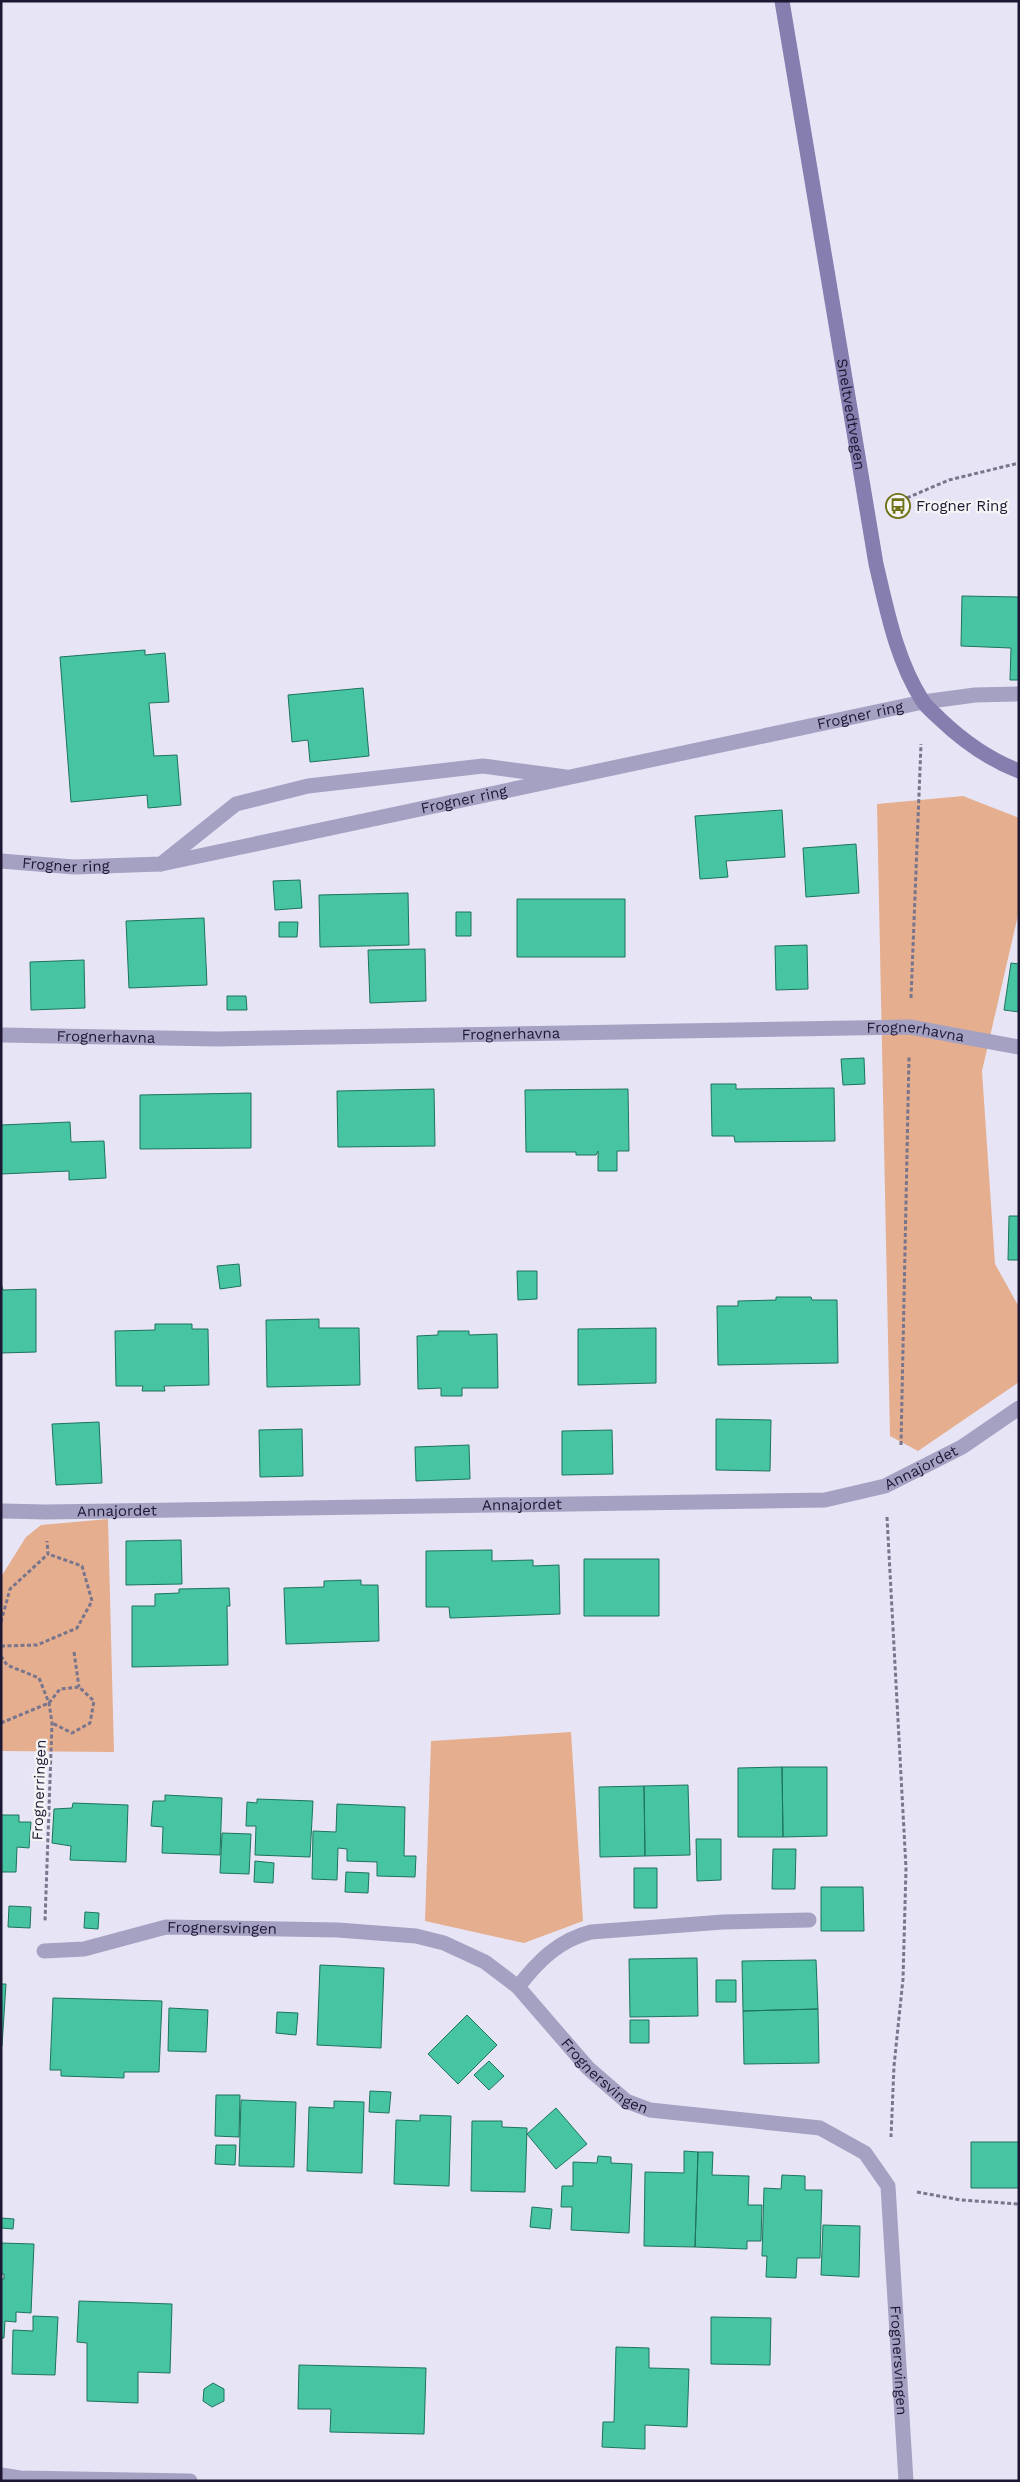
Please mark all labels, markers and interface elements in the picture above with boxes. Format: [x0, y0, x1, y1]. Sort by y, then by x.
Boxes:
street label: Sneltvedtvegen [833, 357, 869, 471]
bus stop icon: Frogner Ring [885, 493, 911, 519]
place label: Frogner Ring [916, 497, 1007, 515]
street label: Frogner ring [815, 697, 905, 733]
street label: Frogner ring [419, 782, 509, 818]
street label: Frogner ring [21, 854, 110, 876]
street label: Frognerhavna [866, 1018, 966, 1046]
street label: Frognerhavna [461, 1024, 561, 1044]
street label: Frognerhavna [56, 1027, 156, 1047]
street label: Annajordet [881, 1441, 961, 1494]
street label: Annajordet [482, 1495, 563, 1514]
street label: Annajordet [77, 1501, 158, 1521]
street label: Frognerringen [28, 1739, 50, 1841]
street label: Frognersvingen [167, 1918, 277, 1938]
street label: Frognersvingen [557, 2034, 651, 2117]
street label: Frognersvingen [886, 2305, 911, 2416]

